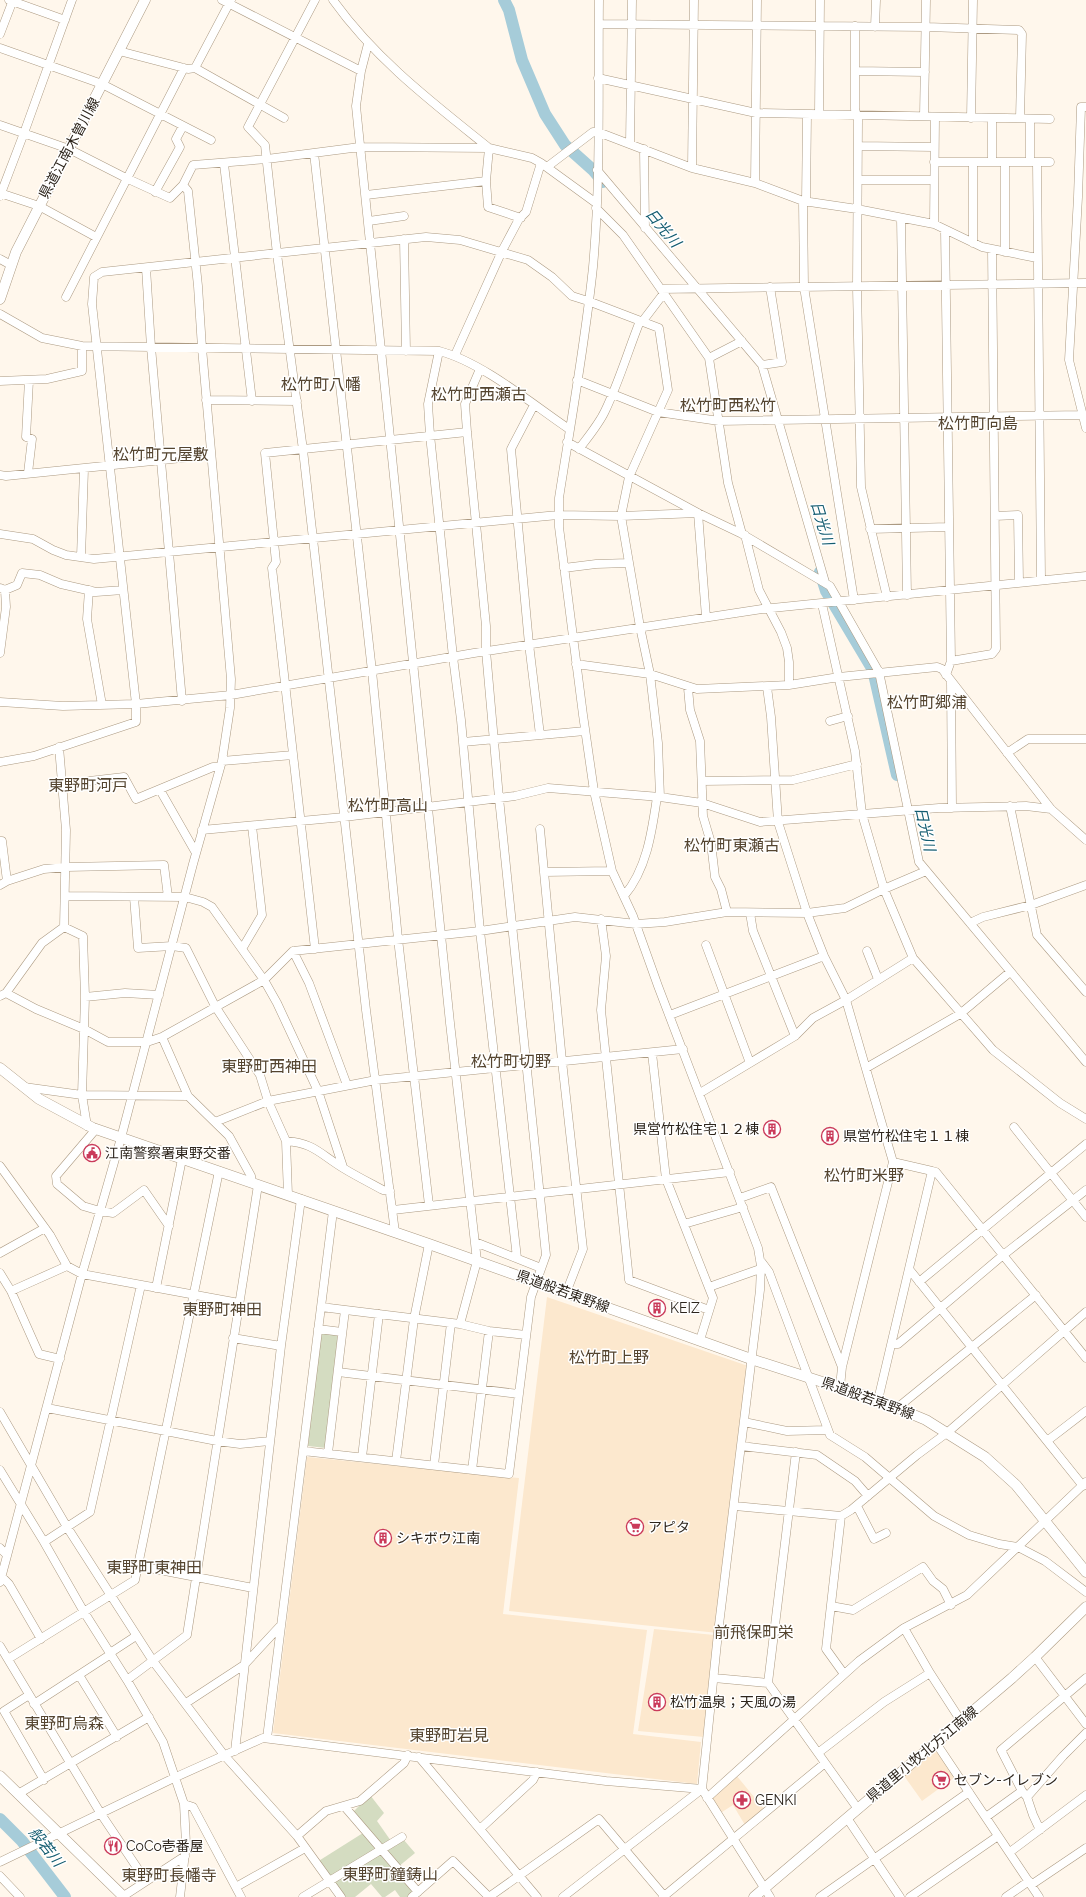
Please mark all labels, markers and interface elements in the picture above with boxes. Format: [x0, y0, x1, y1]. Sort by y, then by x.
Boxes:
street label: 県道江南木曽川線 [36, 95, 102, 201]
water label: 日光川 [642, 205, 686, 253]
district label: 松竹町八幡 [281, 375, 361, 394]
district label: 松竹町西瀬古 [431, 385, 527, 404]
district label: 松竹町西松竹 [680, 396, 776, 415]
district label: 松竹町向島 [938, 414, 1018, 433]
district label: 松竹町元屋敷 [113, 445, 209, 464]
water label: 日光川 [807, 499, 838, 549]
district label: 松竹町郷浦 [887, 693, 967, 712]
district label: 東野町河戸 [48, 776, 128, 795]
district label: 松竹町高山 [348, 796, 428, 815]
water label: 日光川 [911, 805, 939, 855]
district label: 松竹町東瀬古 [684, 836, 780, 855]
district label: 松竹町切野 [471, 1052, 551, 1071]
district label: 東野町西神田 [221, 1057, 317, 1076]
building icon: 県営竹松住宅１２棟 [762, 1119, 782, 1139]
place label: 県営竹松住宅１２棟 [633, 1121, 759, 1137]
building icon: 県営竹松住宅１１棟 [820, 1126, 840, 1146]
place label: 県営竹松住宅１１棟 [843, 1128, 969, 1144]
public building icon: 江南警察署東野交番 [82, 1143, 102, 1163]
place label: 江南警察署東野交番 [105, 1145, 231, 1161]
district label: 松竹町米野 [824, 1166, 904, 1185]
street label: 県道般若東野線 [514, 1267, 612, 1315]
building icon: KEIZ [647, 1298, 667, 1318]
district label: 東野町神田 [182, 1300, 262, 1319]
place label: KEIZ [670, 1300, 700, 1316]
district label: 松竹町上野 [569, 1348, 649, 1367]
street label: 県道般若東野線 [819, 1374, 917, 1422]
supermarket icon: アピタ [625, 1517, 645, 1537]
place label: アピタ [648, 1519, 690, 1535]
building icon: シキボウ江南 [373, 1528, 393, 1548]
place label: シキボウ江南 [396, 1530, 480, 1546]
district label: 東野町東神田 [106, 1558, 202, 1577]
district label: 前飛保町栄 [714, 1623, 794, 1642]
building icon: 松竹温泉；天風の湯 [647, 1692, 667, 1712]
place label: 松竹温泉；天風の湯 [670, 1694, 796, 1710]
street label: 県道里小牧北方江南線 [863, 1703, 981, 1805]
district label: 東野町烏森 [24, 1714, 104, 1733]
district label: 東野町岩見 [409, 1726, 489, 1745]
supermarket icon: セブン-イレブン [931, 1770, 951, 1790]
place label: セブン-イレブン [954, 1772, 1058, 1788]
pharmacy icon: GENKI [732, 1790, 752, 1810]
place label: GENKI [755, 1792, 797, 1808]
water label: 般若川 [25, 1824, 68, 1872]
restaurant icon: CoCo壱番屋 [103, 1836, 123, 1856]
place label: CoCo壱番屋 [126, 1838, 204, 1854]
district label: 東野町鐘鋳山 [342, 1865, 438, 1884]
district label: 東野町長幡寺 [121, 1866, 217, 1885]

